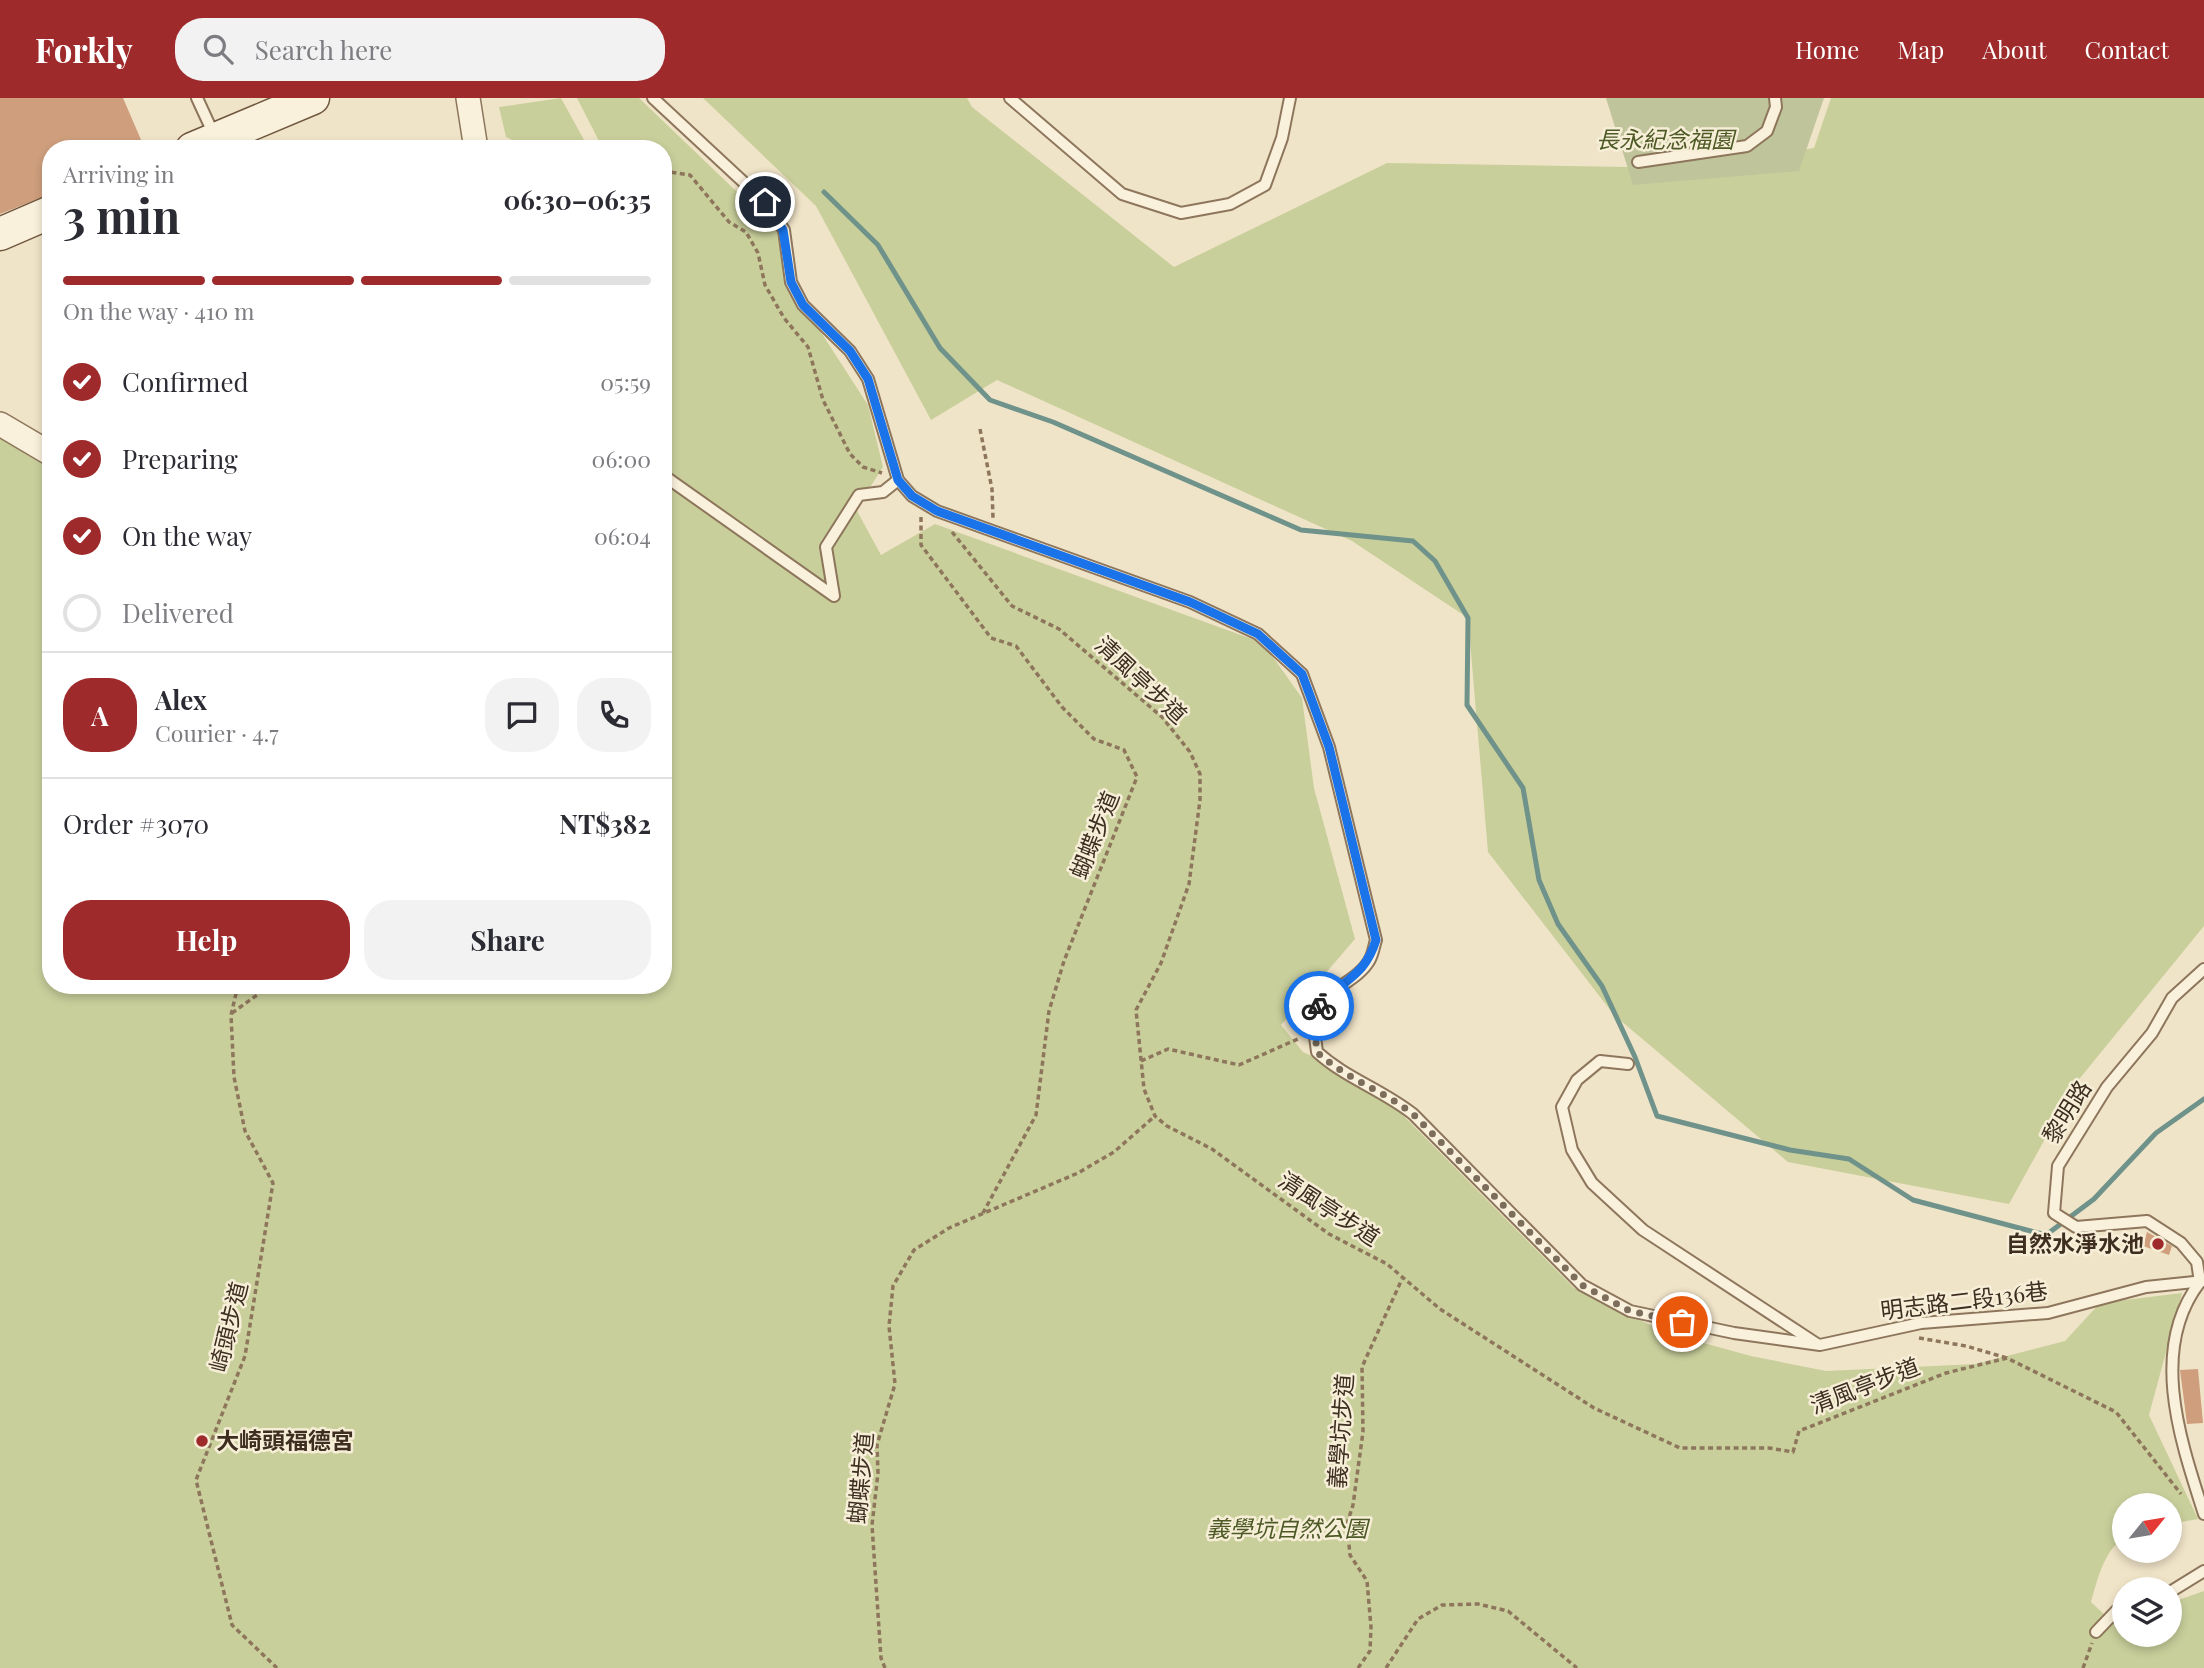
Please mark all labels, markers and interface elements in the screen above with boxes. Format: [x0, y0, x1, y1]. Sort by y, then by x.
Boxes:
search box [175, 18, 665, 81]
text: Forkly [35, 27, 133, 71]
icon: search [199, 30, 237, 68]
text: Search here [255, 32, 392, 67]
text: Home [1795, 33, 1859, 65]
text: Map [1897, 33, 1944, 65]
text: About [1982, 33, 2046, 65]
text: Contact [2084, 33, 2169, 65]
park label: 長永紀念福園 [1596, 123, 1737, 154]
text: Arriving in [63, 158, 175, 189]
pin [735, 172, 795, 232]
text: 06:30–06:35 [503, 182, 651, 217]
icon: home [746, 183, 784, 221]
text: 3 min [63, 184, 180, 246]
text: On the way · 410 m [63, 295, 254, 326]
icon: check [63, 363, 101, 401]
text: Confirmed [122, 364, 249, 399]
text: 05:59 [600, 366, 651, 397]
icon: check [63, 440, 101, 478]
text: Preparing [122, 441, 238, 476]
text: 06:00 [592, 443, 651, 474]
icon: check [63, 517, 101, 555]
text: On the way [122, 518, 252, 553]
text: 06:04 [594, 520, 651, 551]
text: Delivered [122, 595, 234, 630]
street label: 清風亭步道 [1089, 628, 1195, 729]
button: chat [485, 678, 559, 752]
button: phone [577, 678, 651, 752]
text: Alex [155, 682, 207, 717]
text: A [91, 698, 109, 733]
text: Courier · 4.7 [155, 717, 279, 748]
street label: 蝴蝶步道 [1062, 786, 1125, 883]
text: Order #3070 [63, 806, 209, 841]
text: NT$382 [559, 806, 651, 841]
button: Help [63, 900, 350, 980]
button: Share [364, 900, 651, 980]
courier [1284, 971, 1354, 1041]
icon: bike [1300, 987, 1338, 1025]
street label: 黎明路 [2034, 1074, 2097, 1149]
street label: 清風亭步道 [1273, 1163, 1386, 1252]
place label: 自然水淨水池 [2006, 1227, 2144, 1258]
marker: 自然水淨水池 [2150, 1236, 2166, 1252]
street label: 明志路二段136巷 [1878, 1274, 2049, 1325]
street label: 崎頭步道 [201, 1278, 254, 1375]
pin [1652, 1292, 1712, 1352]
icon: bag [1663, 1303, 1701, 1341]
street label: 清風亭步道 [1805, 1350, 1924, 1420]
street label: 義學坑步道 [1320, 1372, 1359, 1489]
place label: 大崎頭福德宮 [216, 1424, 354, 1455]
street label: 蝴蝶步道 [840, 1431, 879, 1525]
marker: 大崎頭福德宮 [194, 1433, 210, 1449]
north arrow [2112, 1493, 2182, 1563]
map controls [2112, 1493, 2182, 1647]
park label: 義學坑自然公園 [1207, 1512, 1371, 1543]
button: layers [2112, 1577, 2182, 1647]

